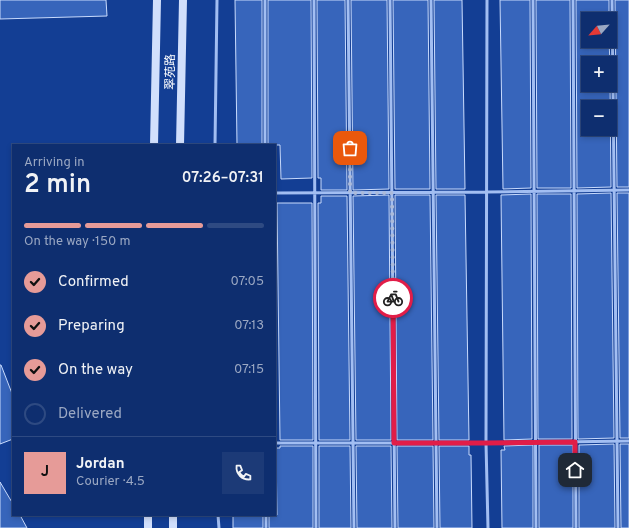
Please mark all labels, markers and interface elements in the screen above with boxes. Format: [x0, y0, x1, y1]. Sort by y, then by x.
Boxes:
north arrow [581, 12, 617, 48]
map controls [581, 12, 617, 136]
street label: 翠苑路 [163, 54, 179, 90]
button: + [581, 56, 617, 92]
button: − [581, 100, 617, 136]
pin [333, 131, 367, 165]
icon: bag [339, 137, 361, 159]
text: Arriving in [24, 155, 85, 171]
text: 2 min [24, 169, 91, 202]
text: 07:26–07:31 [182, 169, 264, 188]
text: On the way · 150 m [24, 234, 130, 250]
icon: check [24, 271, 46, 293]
text: Confirmed [58, 273, 129, 292]
text: 07:05 [230, 274, 264, 290]
courier [373, 278, 413, 318]
icon: bike [382, 287, 404, 309]
icon: check [24, 315, 46, 337]
text: Preparing [58, 317, 125, 336]
text: 07:13 [234, 318, 264, 334]
icon: check [24, 359, 46, 381]
text: On the way [58, 361, 133, 380]
text: 07:15 [234, 362, 264, 378]
text: Delivered [58, 405, 122, 424]
button: phone [222, 452, 264, 494]
pin [558, 453, 592, 487]
text: Jordan [76, 455, 125, 474]
icon: home [564, 459, 586, 481]
text: J [41, 463, 49, 482]
text: Courier · 4.5 [76, 474, 145, 490]

